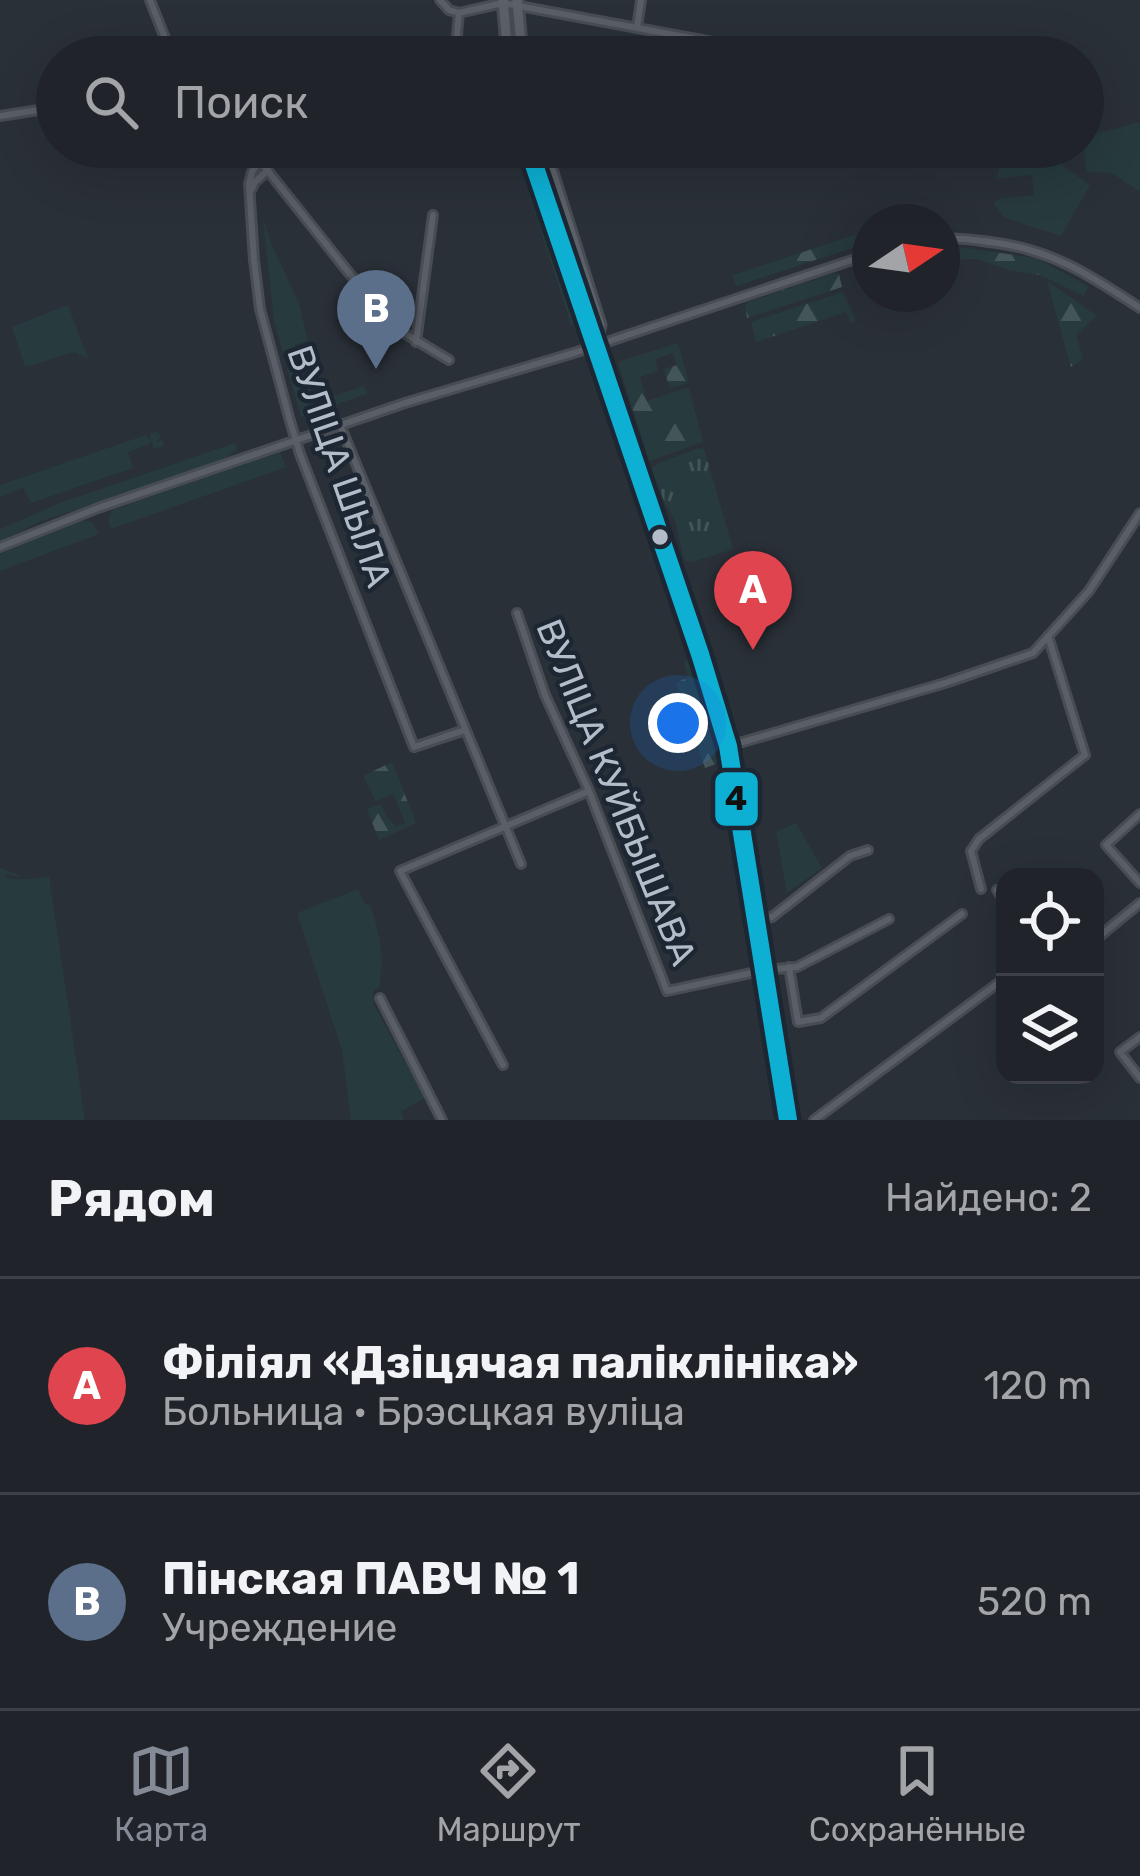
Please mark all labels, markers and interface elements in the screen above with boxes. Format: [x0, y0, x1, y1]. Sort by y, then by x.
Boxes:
search box [36, 36, 1104, 168]
icon: search [78, 69, 144, 135]
text: Поиск [174, 76, 308, 129]
north arrow [852, 204, 960, 312]
pin: B [337, 270, 415, 369]
street label: ВУЛІЦА ШЫЛА [278, 340, 401, 592]
unlabelled marker [649, 526, 671, 548]
pin: A [714, 551, 792, 650]
street label: ВУЛІЦА КУЙБЫШАВА [527, 613, 706, 971]
your location [648, 693, 708, 753]
line badge: 4 [713, 770, 760, 828]
text: 4 [725, 779, 747, 818]
map controls [996, 868, 1104, 1084]
button: locate [996, 868, 1104, 976]
button: layers [996, 976, 1104, 1084]
text: Рядом [48, 1168, 215, 1229]
text: Найдено: 2 [885, 1175, 1092, 1221]
text: Філіял «Дзіцячая паліклініка» [162, 1336, 858, 1389]
text: A [73, 1363, 101, 1409]
text: 120 m [983, 1363, 1092, 1409]
text: Больница · Брэсцкая вуліца [162, 1389, 685, 1435]
text: Пінская ПАВЧ № 1 [162, 1552, 580, 1605]
text: B [73, 1579, 101, 1625]
text: 520 m [977, 1579, 1092, 1625]
text: Учреждение [162, 1605, 397, 1651]
tab: Карта [114, 1738, 208, 1849]
tab: Маршрут [436, 1738, 580, 1849]
tab: Сохранённые [809, 1738, 1026, 1849]

